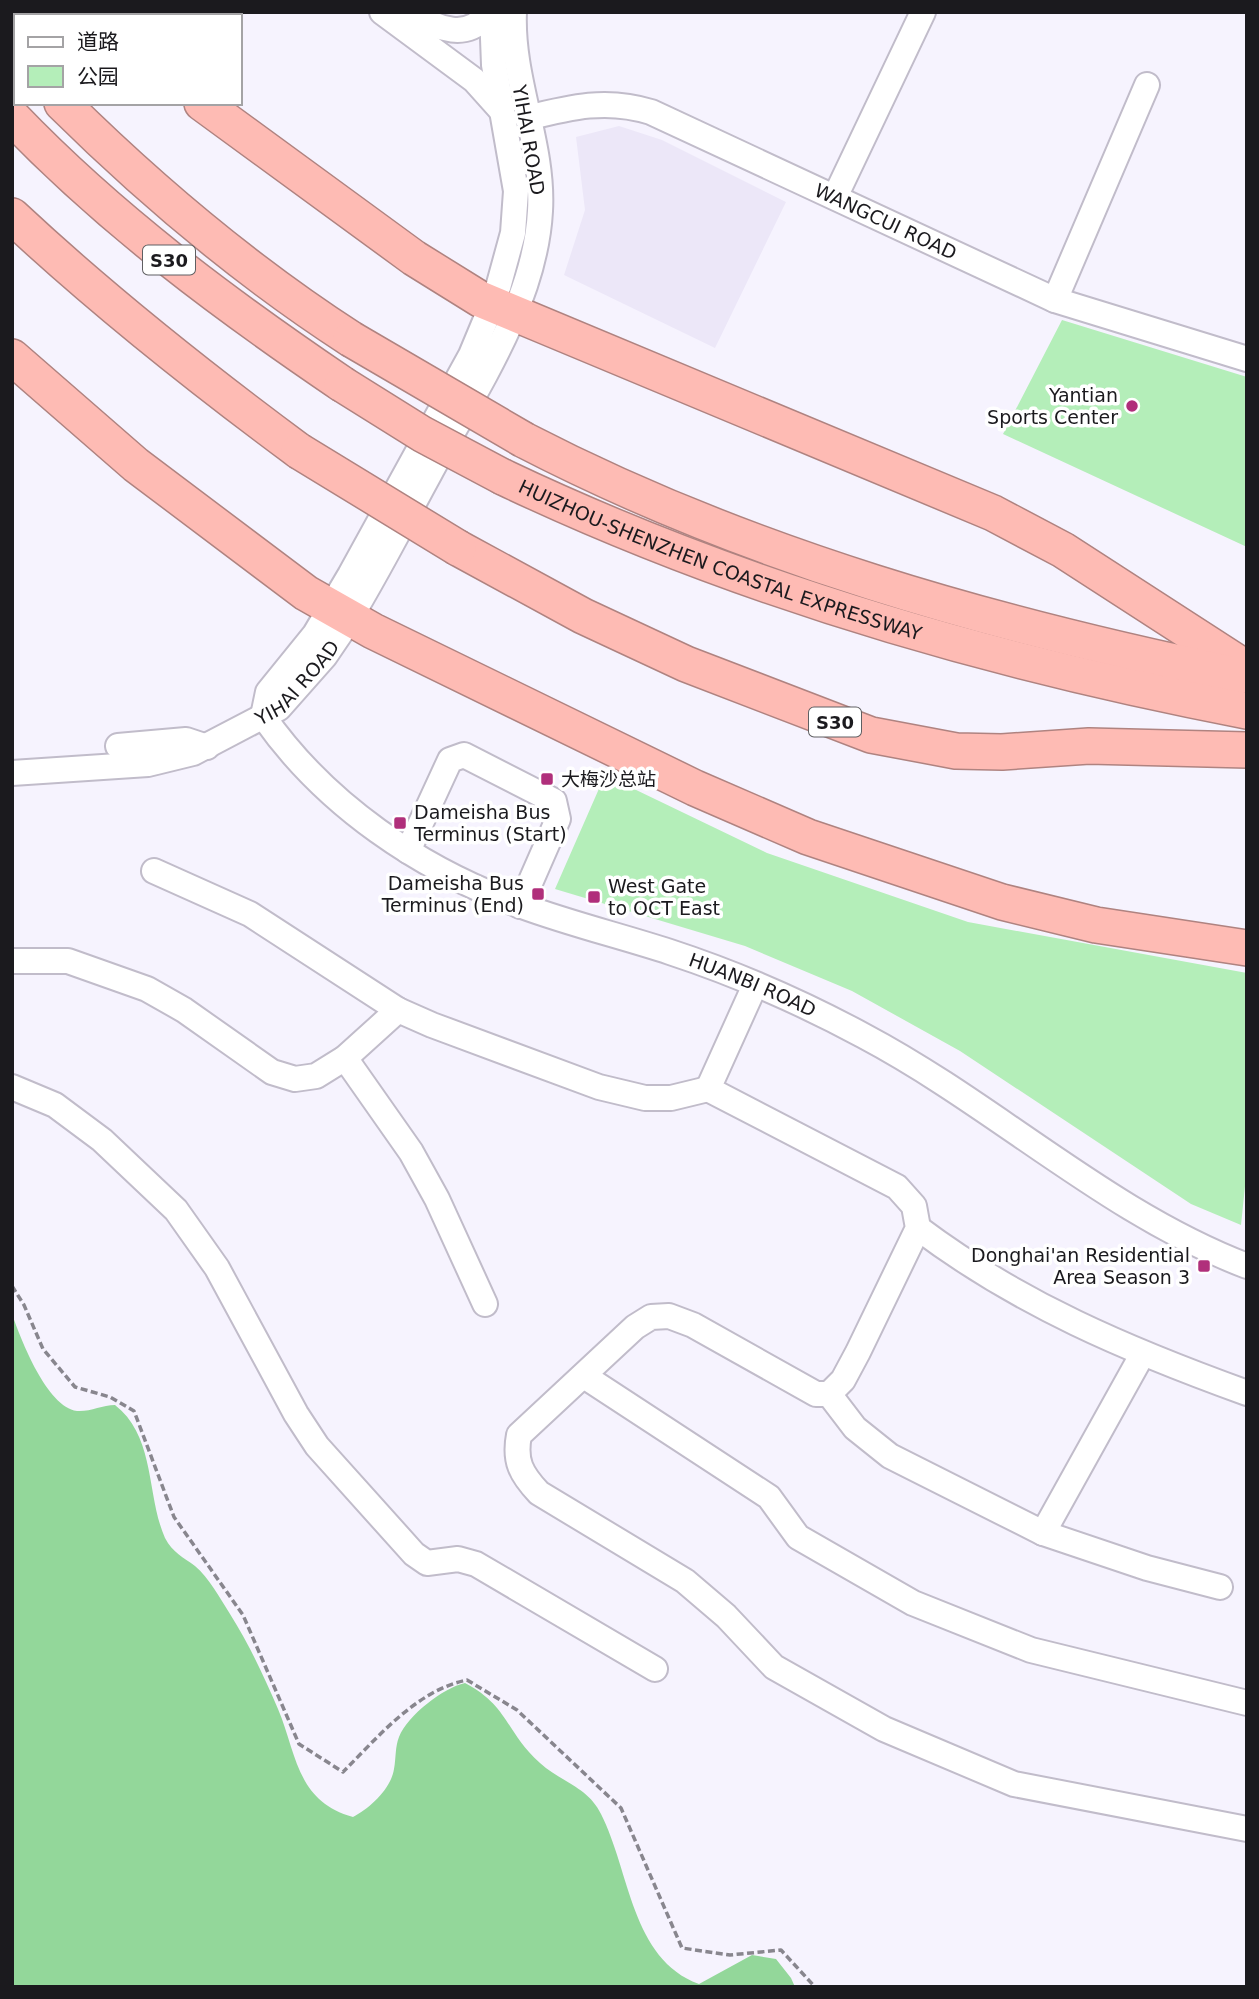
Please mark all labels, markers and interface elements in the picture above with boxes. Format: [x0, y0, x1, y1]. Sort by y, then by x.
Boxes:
legend [14, 14, 242, 105]
text: 道路 [77, 30, 119, 54]
text: 公园 [77, 65, 119, 89]
street label: YIHAI ROAD [508, 82, 550, 197]
street label: WANGCUI ROAD [811, 179, 960, 264]
road number: S30 [143, 246, 195, 274]
place label: Yantian Sports Center [987, 384, 1118, 428]
marker: Yantian Sports Center [1124, 398, 1140, 414]
street label: HUIZHOU-SHENZHEN COASTAL EXPRESSWAY [515, 475, 925, 644]
street label: YIHAI ROAD [250, 636, 343, 730]
road number: S30 [809, 708, 861, 736]
place label: 大梅沙总站 [561, 768, 656, 790]
marker: 大梅沙总站 [539, 771, 555, 787]
place label: Dameisha Bus Terminus (Start) [413, 801, 567, 845]
marker: Dameisha Bus Terminus (Start) [392, 815, 408, 831]
place label: Dameisha Bus Terminus (End) [381, 872, 524, 916]
place label: West Gate to OCT East [608, 875, 720, 919]
marker: Dameisha Bus Terminus (End) [530, 886, 546, 902]
marker: West Gate to OCT East [586, 889, 602, 905]
street label: HUANBI ROAD [686, 948, 820, 1021]
place label: Donghai'an Residential Area Season 3 [971, 1244, 1190, 1288]
marker: Donghai'an Residential Area Season 3 [1196, 1258, 1212, 1274]

